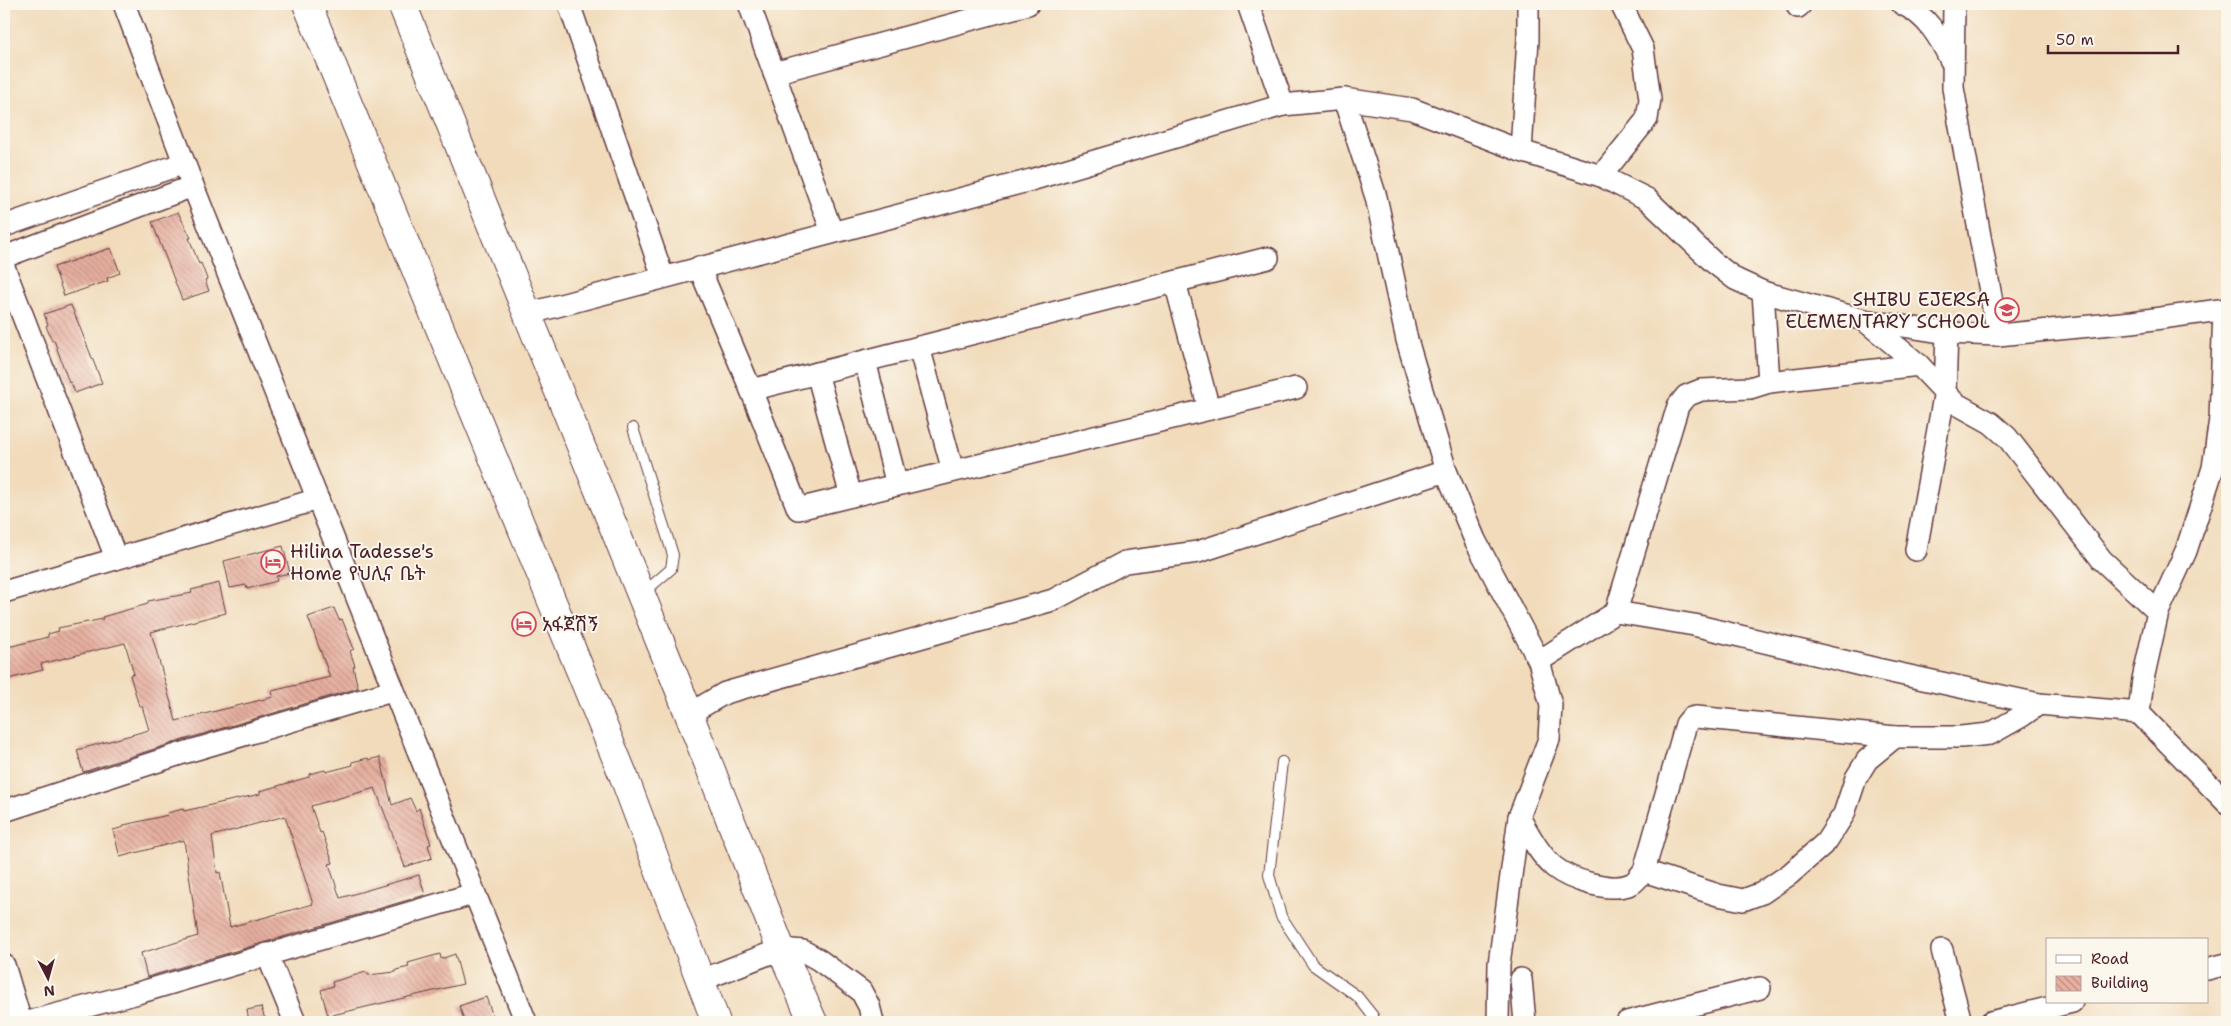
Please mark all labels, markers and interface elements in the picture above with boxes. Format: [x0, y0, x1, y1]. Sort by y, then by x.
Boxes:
scale bar [2048, 22, 2178, 54]
text: 50 m [2056, 30, 2094, 50]
place label: SHIBU EJERSA ELEMENTARY SCHOOL [1785, 287, 1990, 334]
school or university icon: SHIBU EJERSA ELEMENTARY SCHOOL [1994, 297, 2020, 323]
place label: Hilina Tadesse's Home የህሊና ቤት [290, 539, 434, 586]
hotel icon: Hilina Tadesse's Home የህሊና ቤት [260, 549, 286, 575]
hotel icon: አፋጀሽኝ [511, 611, 537, 637]
place label: አፋጀሽኝ [542, 612, 598, 637]
legend [2046, 938, 2208, 1004]
text: Road [2091, 949, 2129, 969]
north arrow [22, 954, 72, 1004]
text: Building [2091, 973, 2148, 993]
text: N [43, 981, 56, 1000]

